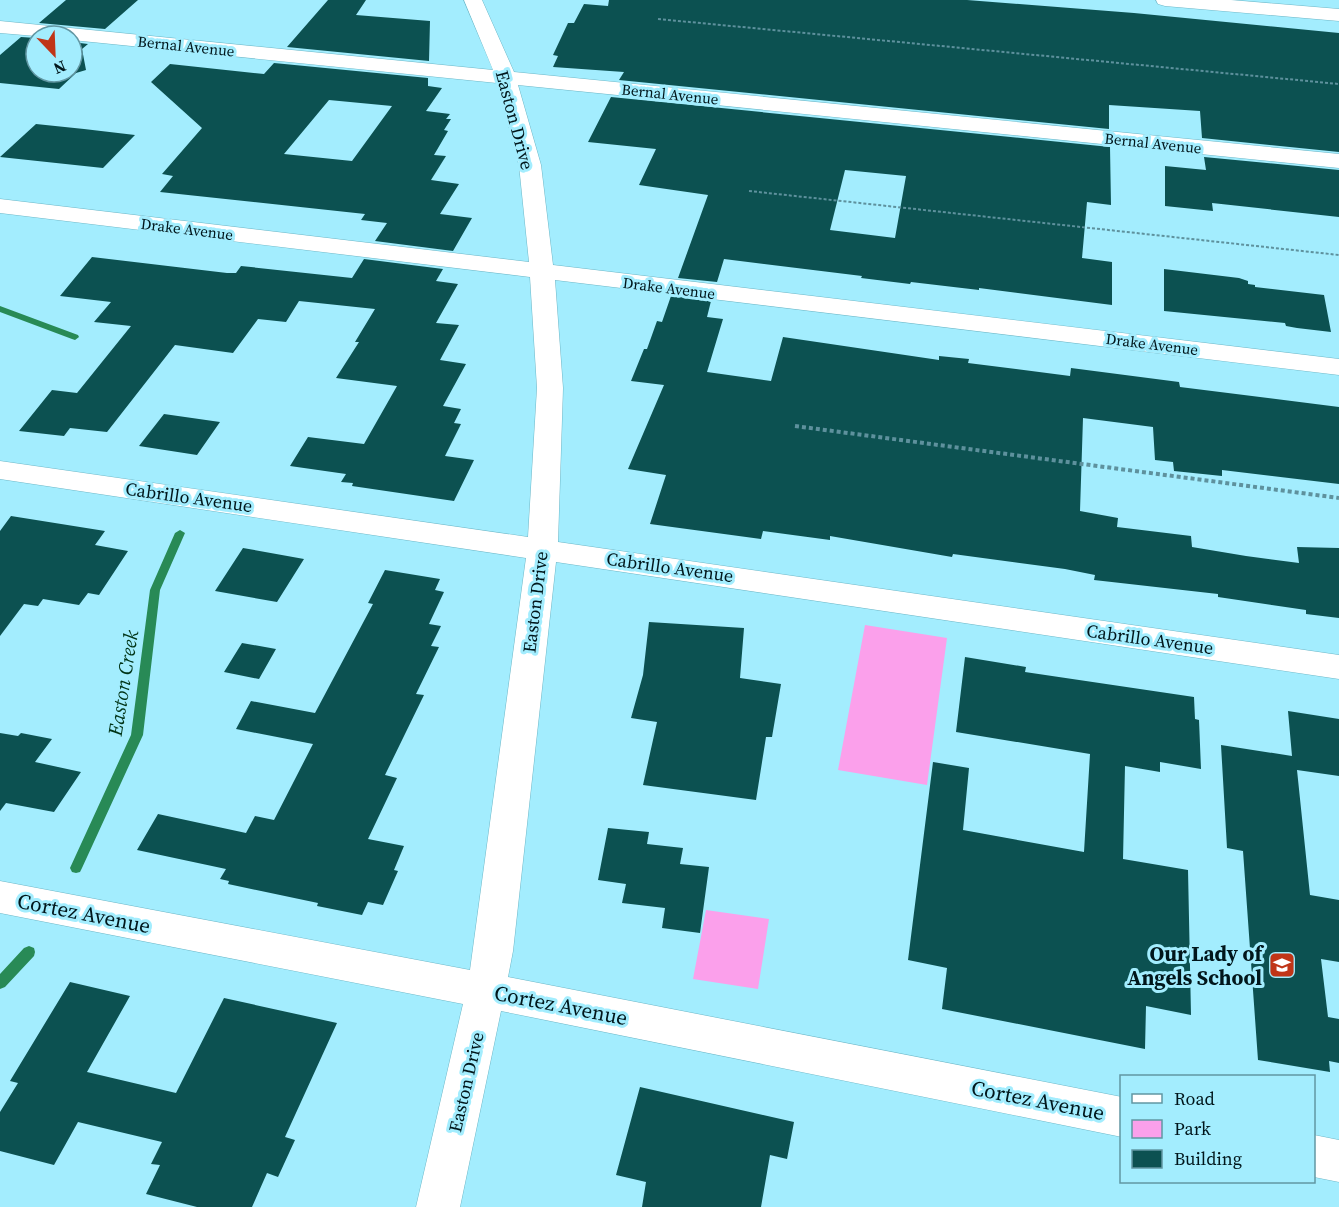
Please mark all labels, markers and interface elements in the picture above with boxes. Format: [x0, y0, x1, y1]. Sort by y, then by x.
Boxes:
north arrow [24, 24, 84, 84]
street label: Bernal Avenue [136, 30, 236, 62]
text: N [50, 55, 70, 80]
street label: Easton Drive [490, 67, 540, 173]
street label: Bernal Avenue [620, 78, 720, 110]
street label: Bernal Avenue [1103, 127, 1203, 159]
street label: Drake Avenue [140, 213, 235, 245]
street label: Drake Avenue [622, 272, 717, 304]
street label: Drake Avenue [1105, 328, 1200, 360]
street label: Cabrillo Avenue [124, 476, 254, 518]
street label: Cabrillo Avenue [605, 546, 735, 588]
street label: Easton Drive [516, 550, 554, 654]
street label: Cabrillo Avenue [1085, 618, 1215, 660]
water label: Easton Creek [101, 628, 145, 739]
street label: Cortez Avenue [15, 886, 153, 940]
place label: Our Lady of Angels School [1127, 939, 1264, 992]
school or university icon: Our Lady of Angels School [1267, 950, 1297, 980]
street label: Cortez Avenue [492, 978, 630, 1032]
street label: Easton Drive [442, 1029, 490, 1135]
street label: Cortez Avenue [969, 1073, 1107, 1127]
legend [1120, 1075, 1315, 1183]
text: Road [1174, 1086, 1215, 1111]
text: Park [1174, 1116, 1211, 1141]
text: Building [1174, 1146, 1242, 1171]

